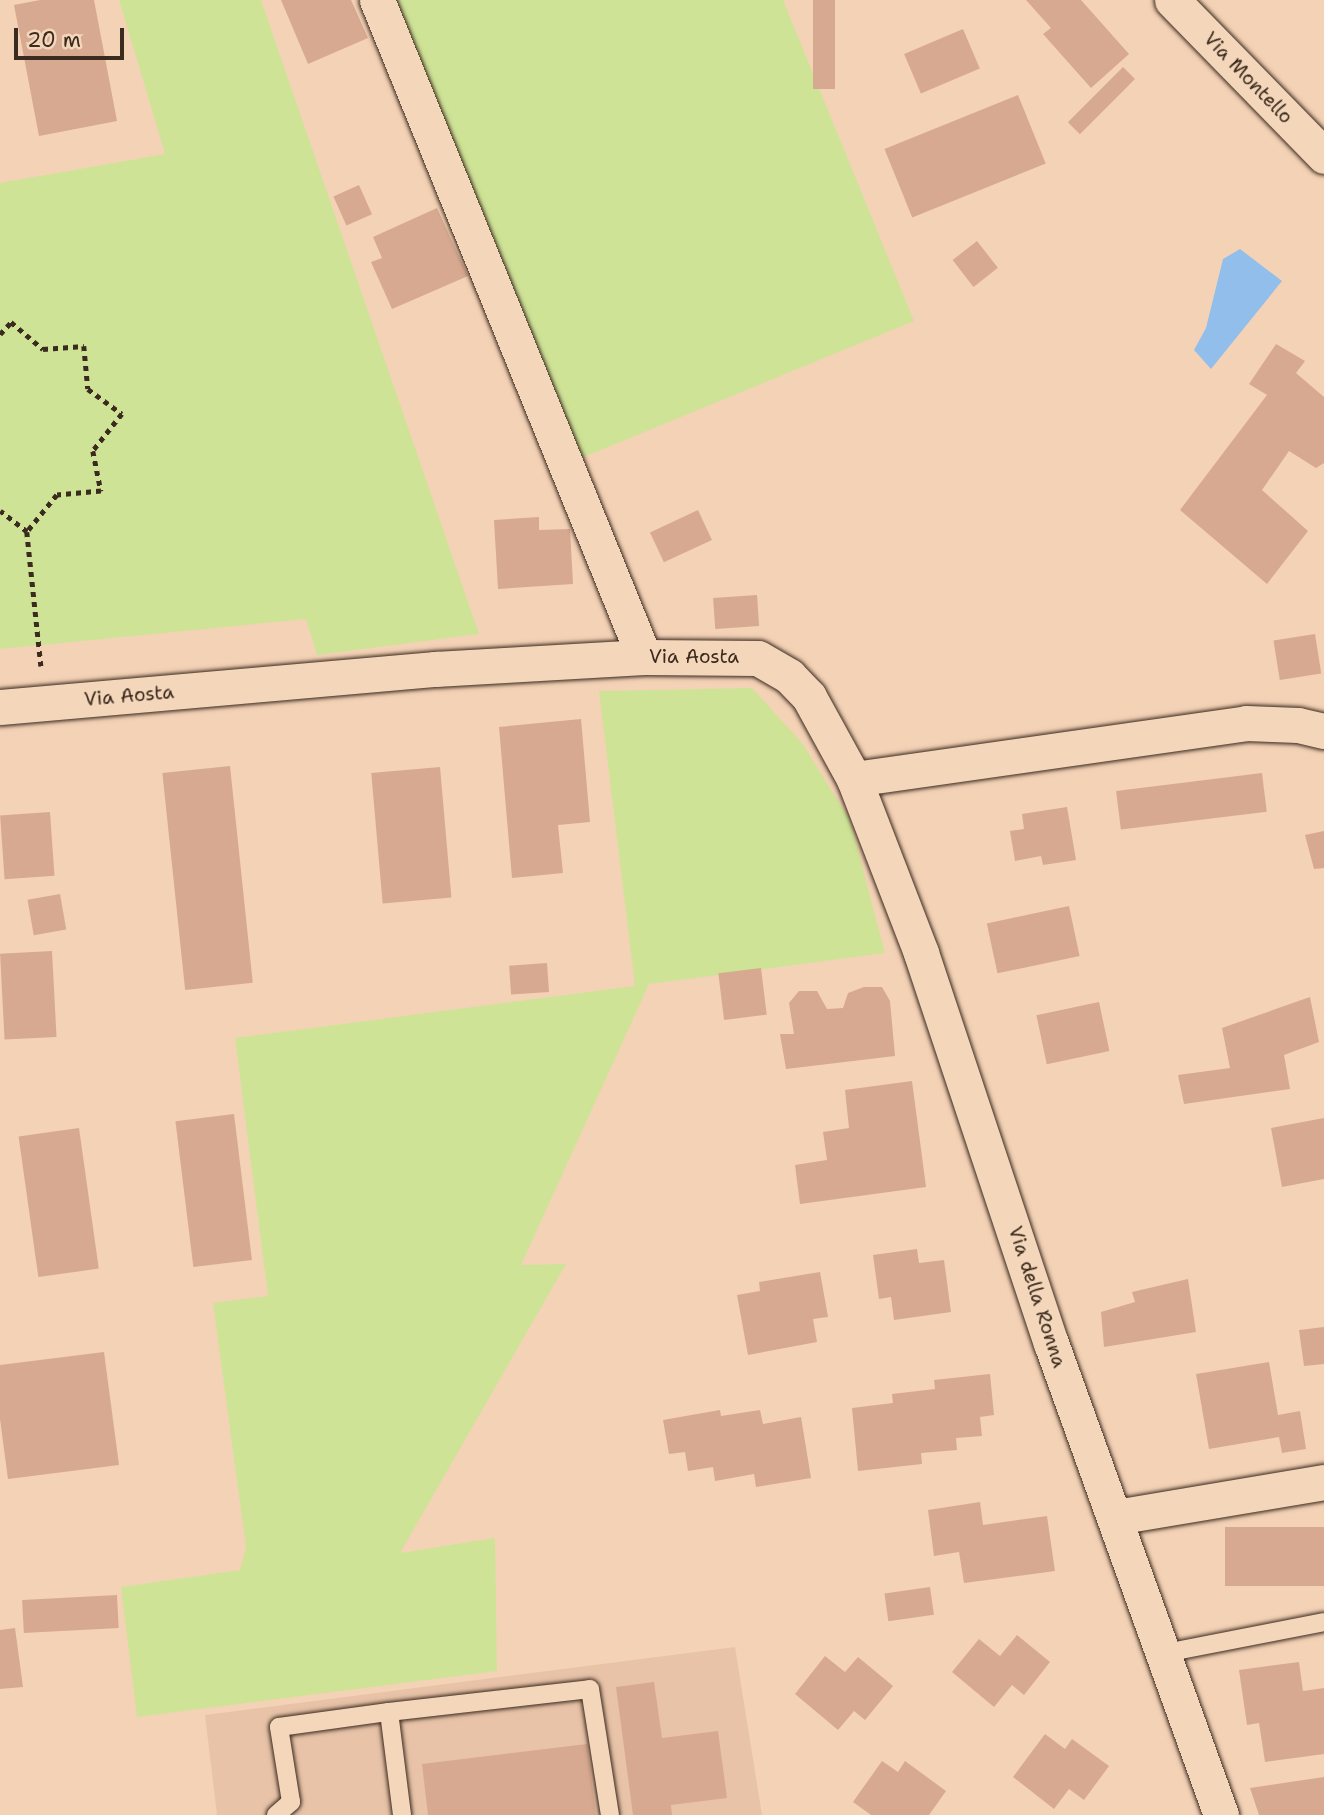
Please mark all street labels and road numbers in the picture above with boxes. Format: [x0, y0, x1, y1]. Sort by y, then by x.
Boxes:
street label: Via Montello [1199, 28, 1297, 128]
street label: Via Aosta [649, 646, 739, 668]
street label: Via Aosta [83, 681, 175, 711]
street label: Via della Ronna [1003, 1223, 1071, 1371]

